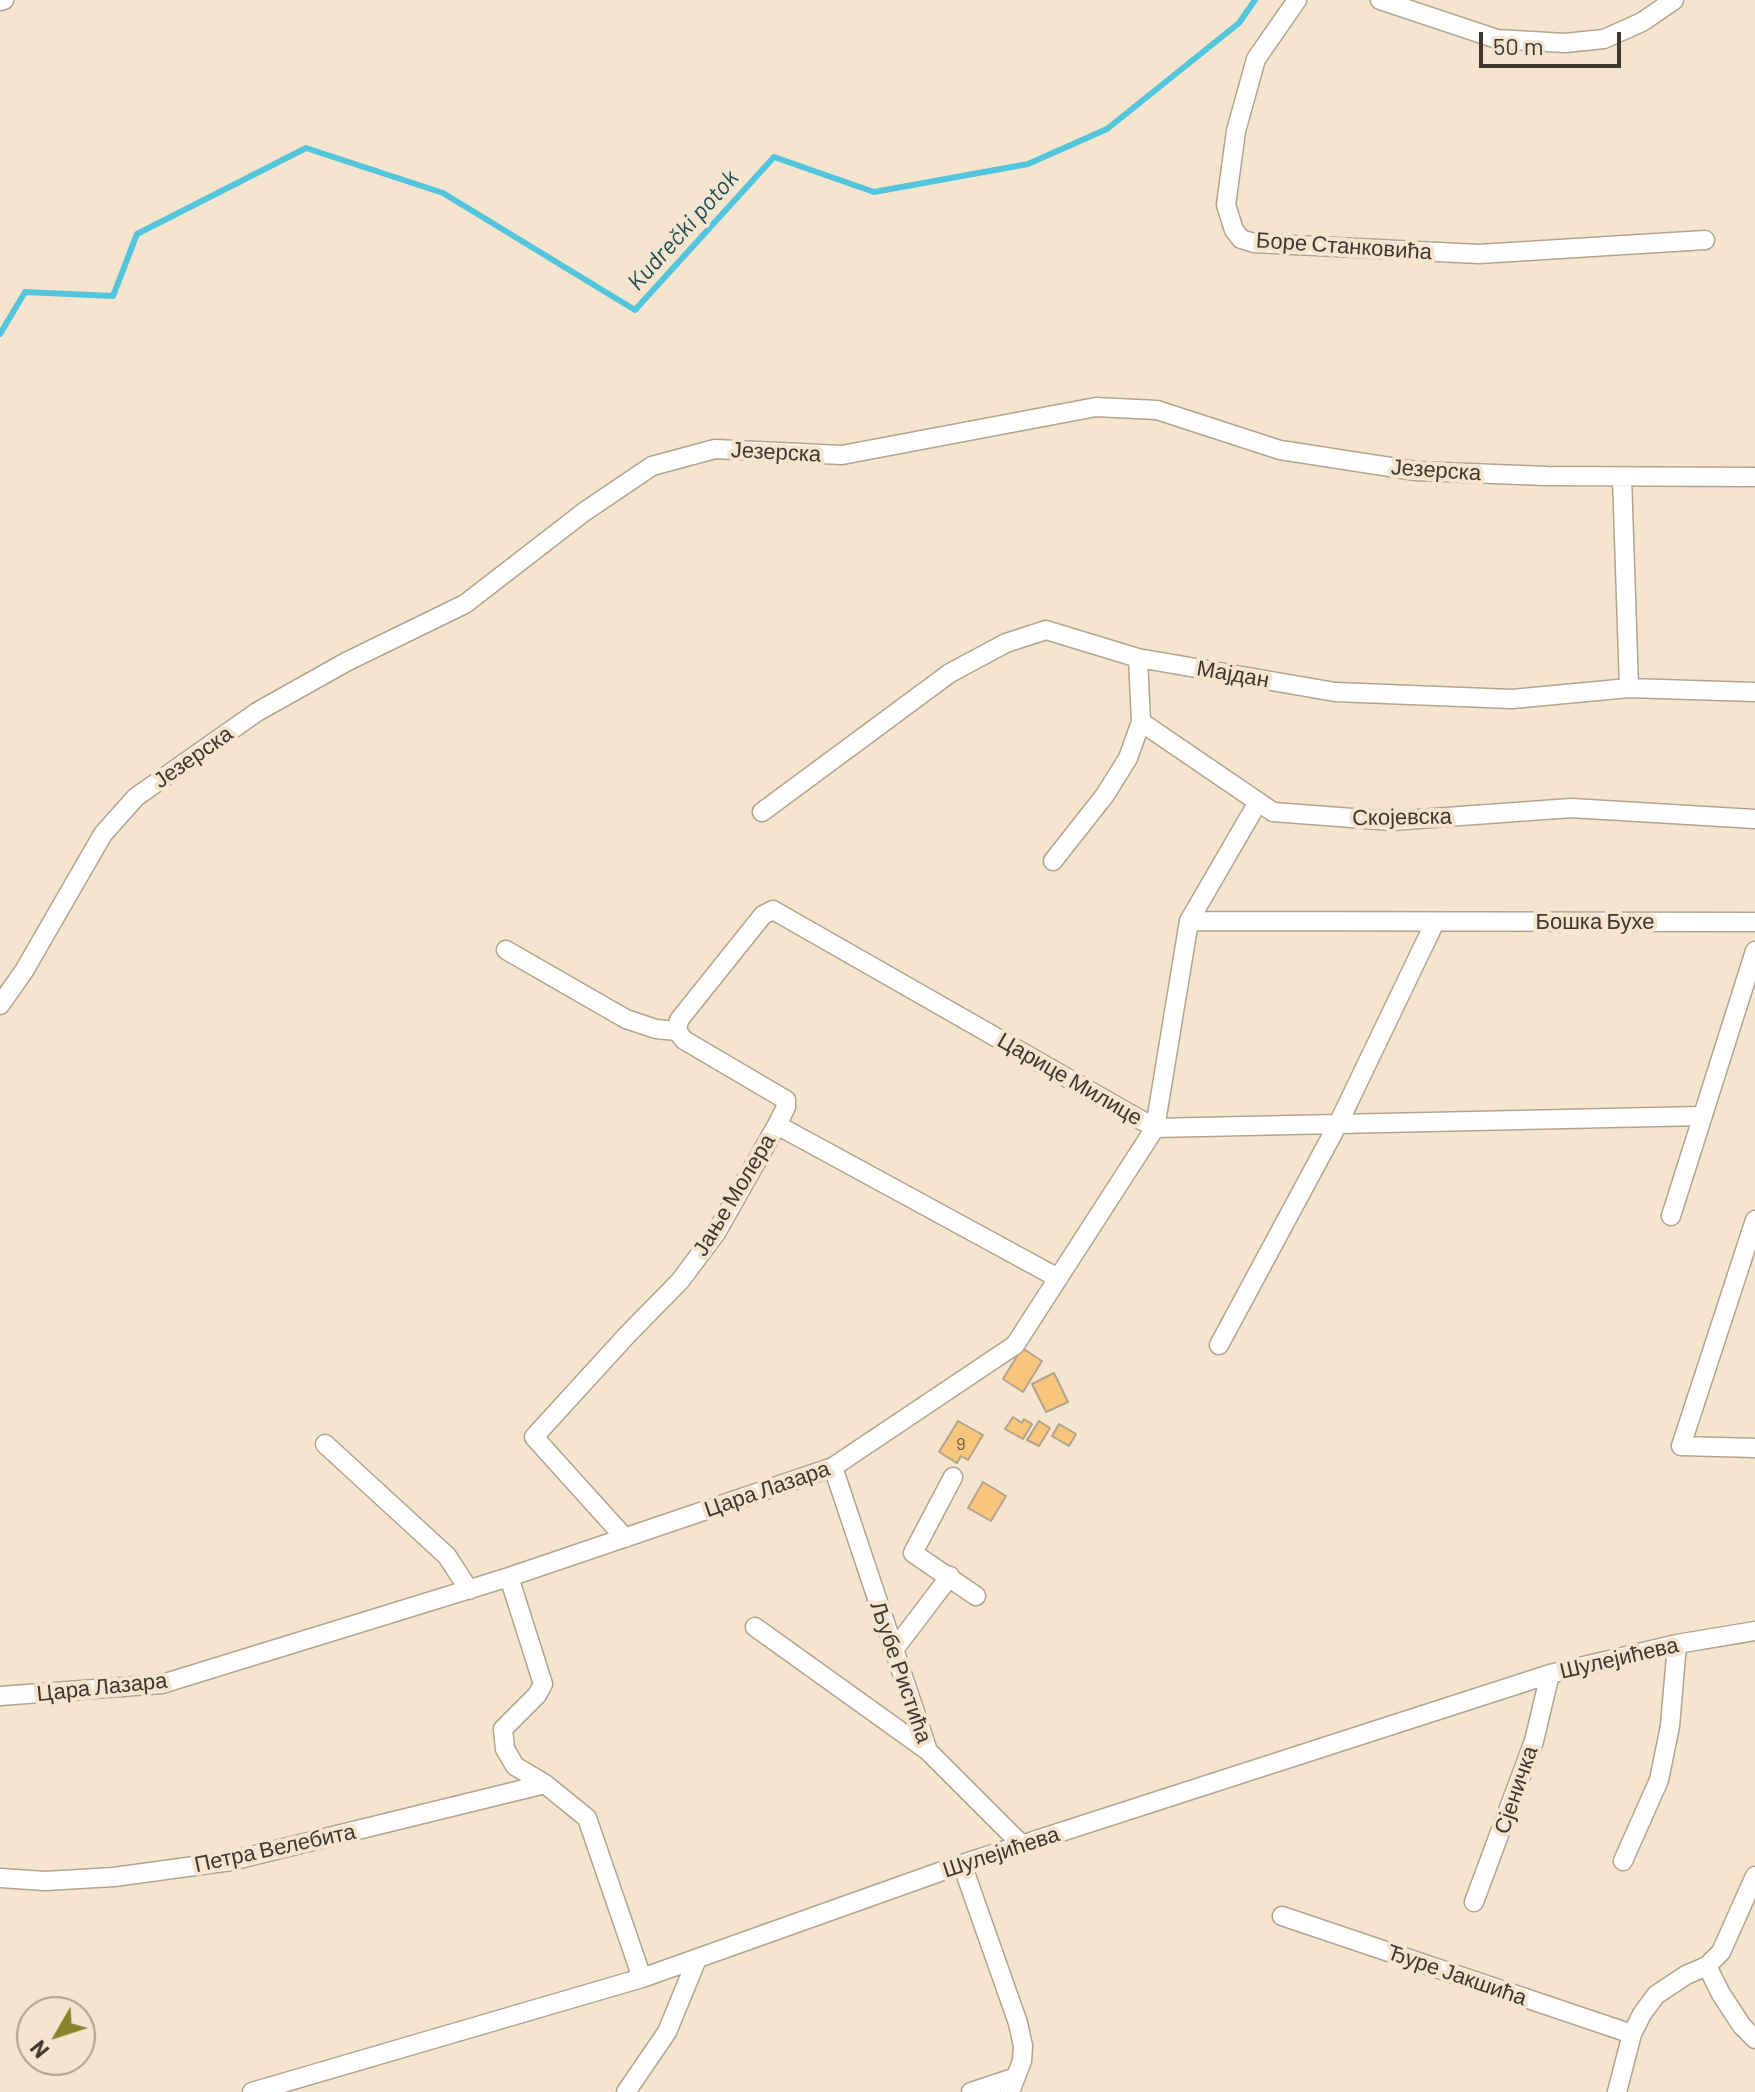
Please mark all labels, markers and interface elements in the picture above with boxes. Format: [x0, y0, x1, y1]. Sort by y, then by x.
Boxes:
scale bar [1483, 16, 1625, 66]
text: 50 m [1493, 31, 1544, 60]
water label: Kudrečki potok [621, 164, 745, 296]
street label: Боре Станковића [1255, 227, 1433, 265]
street label: Језерска [730, 436, 822, 468]
street label: Језерска [1390, 454, 1482, 486]
street label: Мајдан [1195, 655, 1271, 693]
street label: Језерска [148, 720, 238, 794]
street label: Скојевска [1352, 803, 1452, 831]
street label: Бошка Бухе [1535, 909, 1655, 935]
street label: Царице Милице [993, 1027, 1147, 1131]
street label: Јање Молера [687, 1129, 781, 1261]
house number: 9 [956, 1433, 966, 1455]
street label: Цара Лазара [701, 1455, 833, 1523]
street label: Љубе Ристића [864, 1598, 938, 1746]
street label: Шулејићева [1557, 1632, 1681, 1684]
street label: Цара Лазара [35, 1667, 169, 1707]
street label: Сјеничка [1489, 1743, 1543, 1837]
street label: Петра Велебита [192, 1818, 358, 1878]
street label: Шулејићева [939, 1821, 1063, 1883]
street label: Ђуре Јакшића [1384, 1939, 1530, 2011]
north arrow [16, 1996, 96, 2076]
text: N [24, 2036, 54, 2064]

